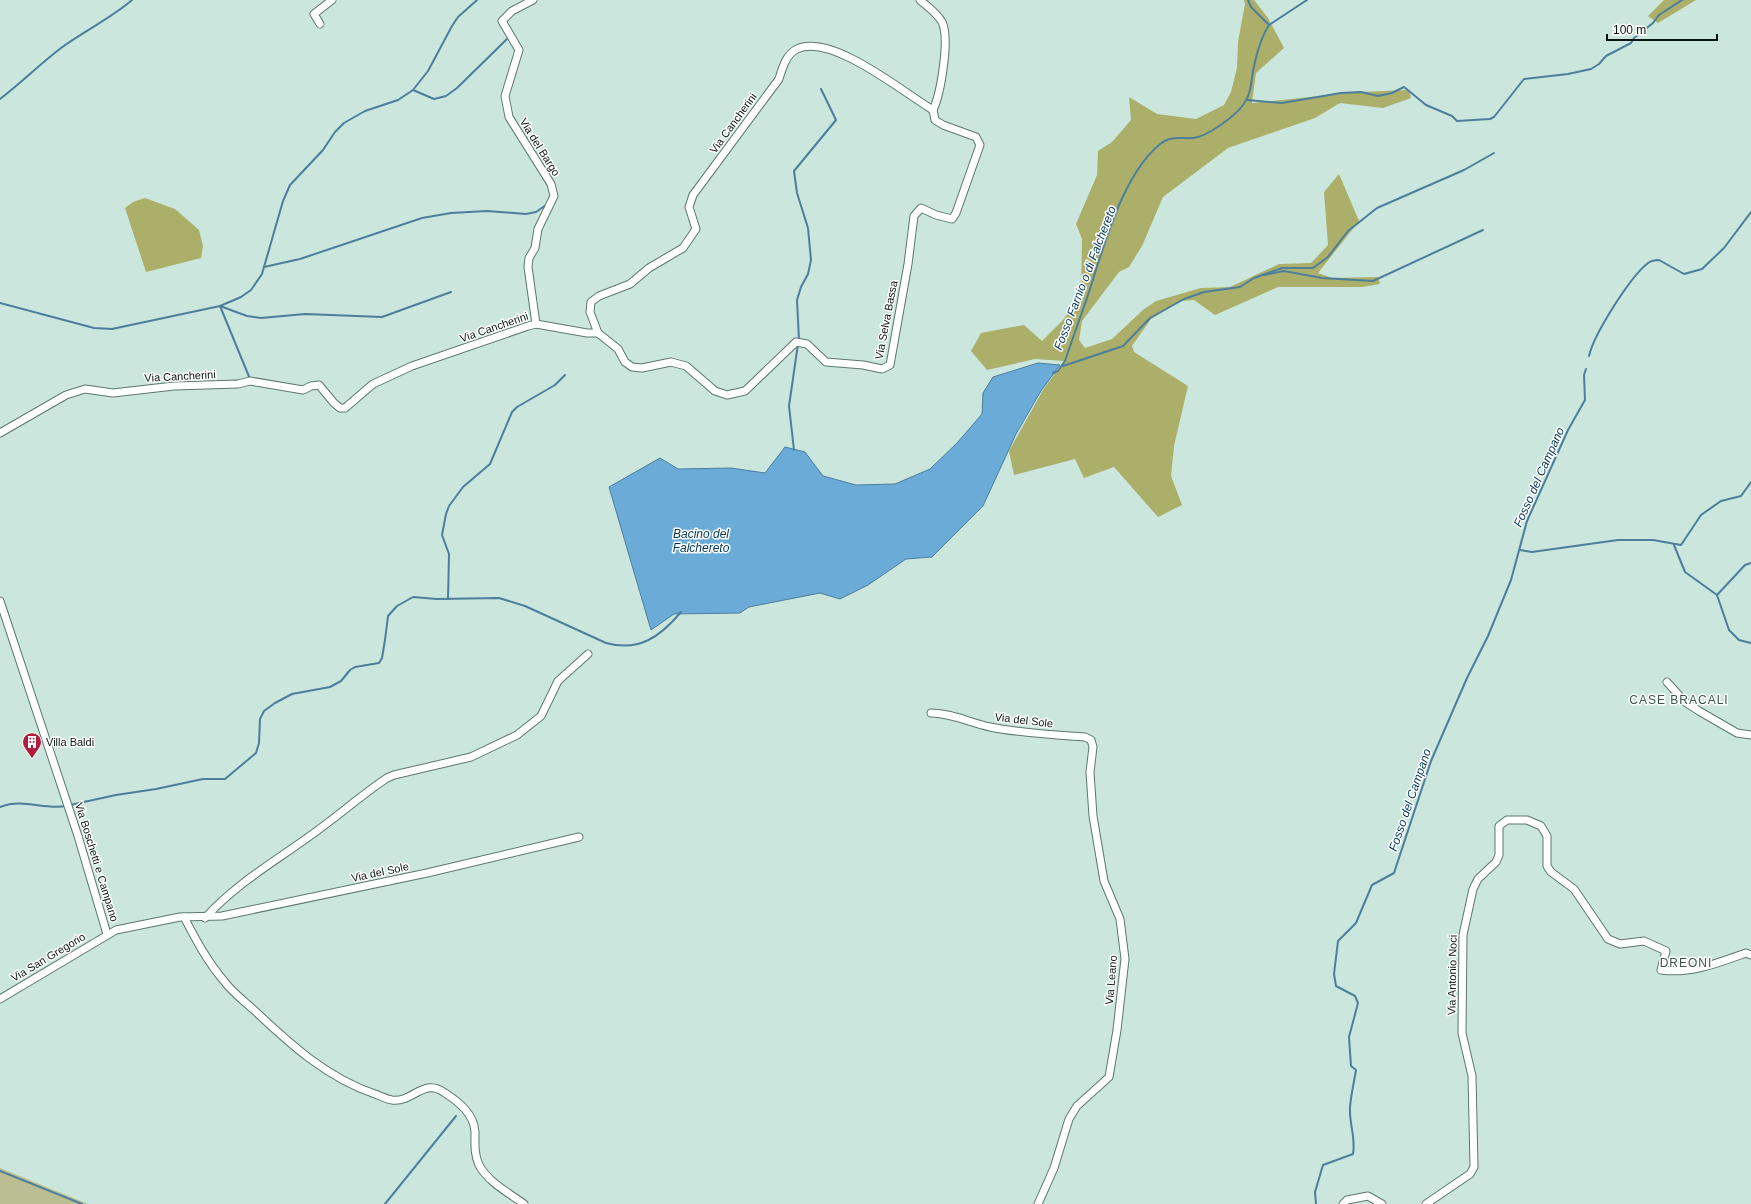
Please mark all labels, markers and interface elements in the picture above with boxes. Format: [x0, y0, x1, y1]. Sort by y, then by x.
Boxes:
scale bar [1607, 16, 1717, 42]
text: 100 m [1613, 23, 1646, 37]
street label: Via Cancherini [707, 91, 759, 155]
street label: Via del Bargo [517, 116, 563, 178]
water label: Fosso Farnio o di Falchereto [1051, 204, 1119, 352]
street label: Via Selva Bassa [872, 279, 900, 360]
street label: Via Cancherini [458, 310, 530, 344]
street label: Via Cancherini [144, 368, 216, 384]
water label: Fosso del Campano [1511, 425, 1567, 529]
water label: Bacino del Falchereto [673, 527, 730, 555]
district label: CASE BRACALI [1629, 693, 1729, 707]
street label: Via del Sole [994, 710, 1054, 730]
building icon: Villa Baldi [21, 731, 43, 759]
place label: Villa Baldi [46, 736, 94, 748]
water label: Fosso del Campano [1386, 747, 1434, 853]
street label: Via Boschetti e Campano [73, 801, 121, 923]
street label: Via del Sole [350, 860, 410, 884]
street label: Via San Gregorio [9, 930, 87, 984]
street label: Via Antonio Noci [1445, 935, 1459, 1015]
street label: Via Leano [1103, 955, 1119, 1005]
district label: DREONI [1660, 956, 1712, 970]

